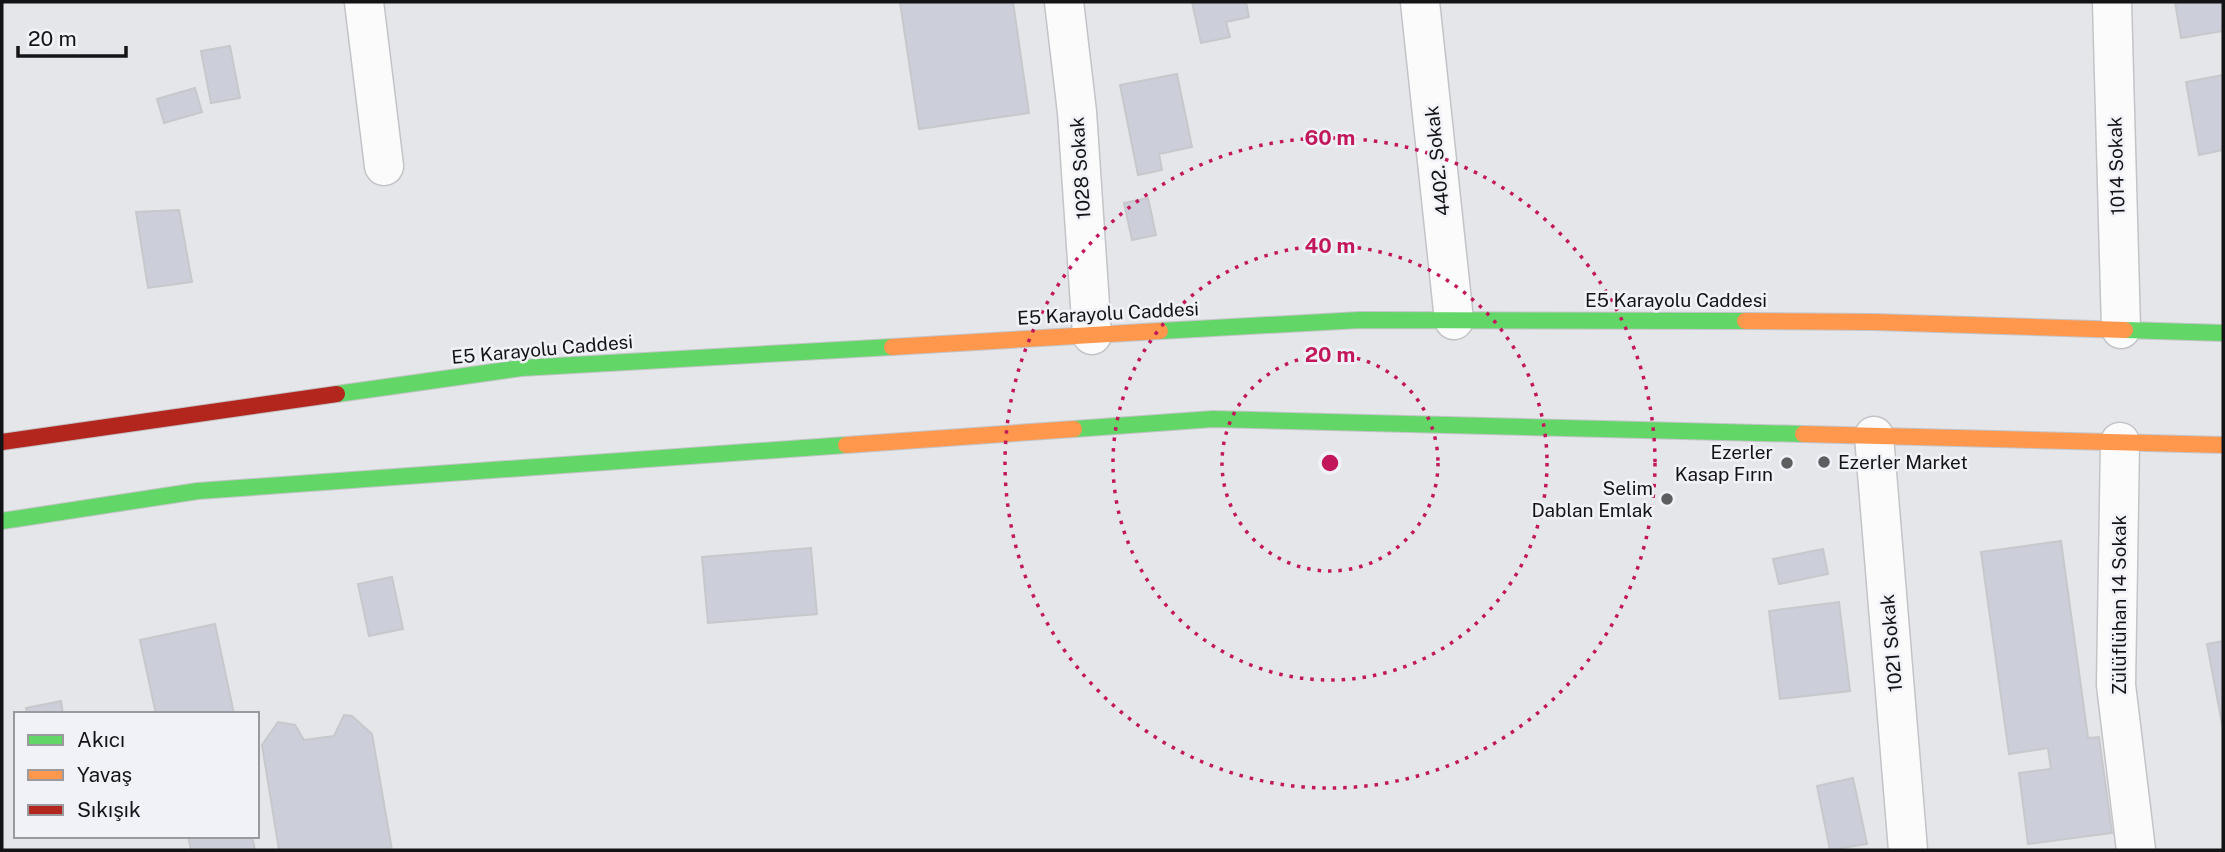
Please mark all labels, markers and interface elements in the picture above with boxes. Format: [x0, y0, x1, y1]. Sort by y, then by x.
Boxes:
scale bar [18, 14, 126, 58]
text: 20 m [28, 26, 77, 51]
street label: 4402. Sokak [1420, 104, 1454, 217]
street label: 1028 Sokak [1065, 116, 1095, 220]
street label: 1014 Sokak [2103, 116, 2129, 216]
text: 60 m [1305, 125, 1355, 150]
text: 40 m [1305, 233, 1355, 258]
street label: E5 Karayolu Caddesi [1585, 289, 1767, 311]
street label: E5 Karayolu Caddesi [1016, 297, 1200, 329]
street label: E5 Karayolu Caddesi [450, 330, 634, 368]
text: 20 m [1305, 342, 1355, 367]
place label: Ezerler Kasap Fırın [1675, 441, 1773, 485]
centre of rings [1318, 451, 1342, 475]
place label: Ezerler Market [1838, 451, 1968, 473]
marker: Ezerler Market [1816, 454, 1832, 470]
marker: Ezerler Kasap Fırın [1779, 455, 1795, 471]
place label: Selim Dablan Emlak [1531, 477, 1653, 521]
marker: Selim Dablan Emlak [1659, 491, 1675, 507]
street label: Zülüflühan 14 Sokak [2108, 515, 2130, 695]
street label: 1021 Sokak [1876, 593, 1906, 693]
legend [14, 712, 259, 838]
text: Akıcı [77, 727, 125, 752]
text: Yavaş [77, 762, 132, 787]
text: Sıkışık [77, 797, 141, 822]

